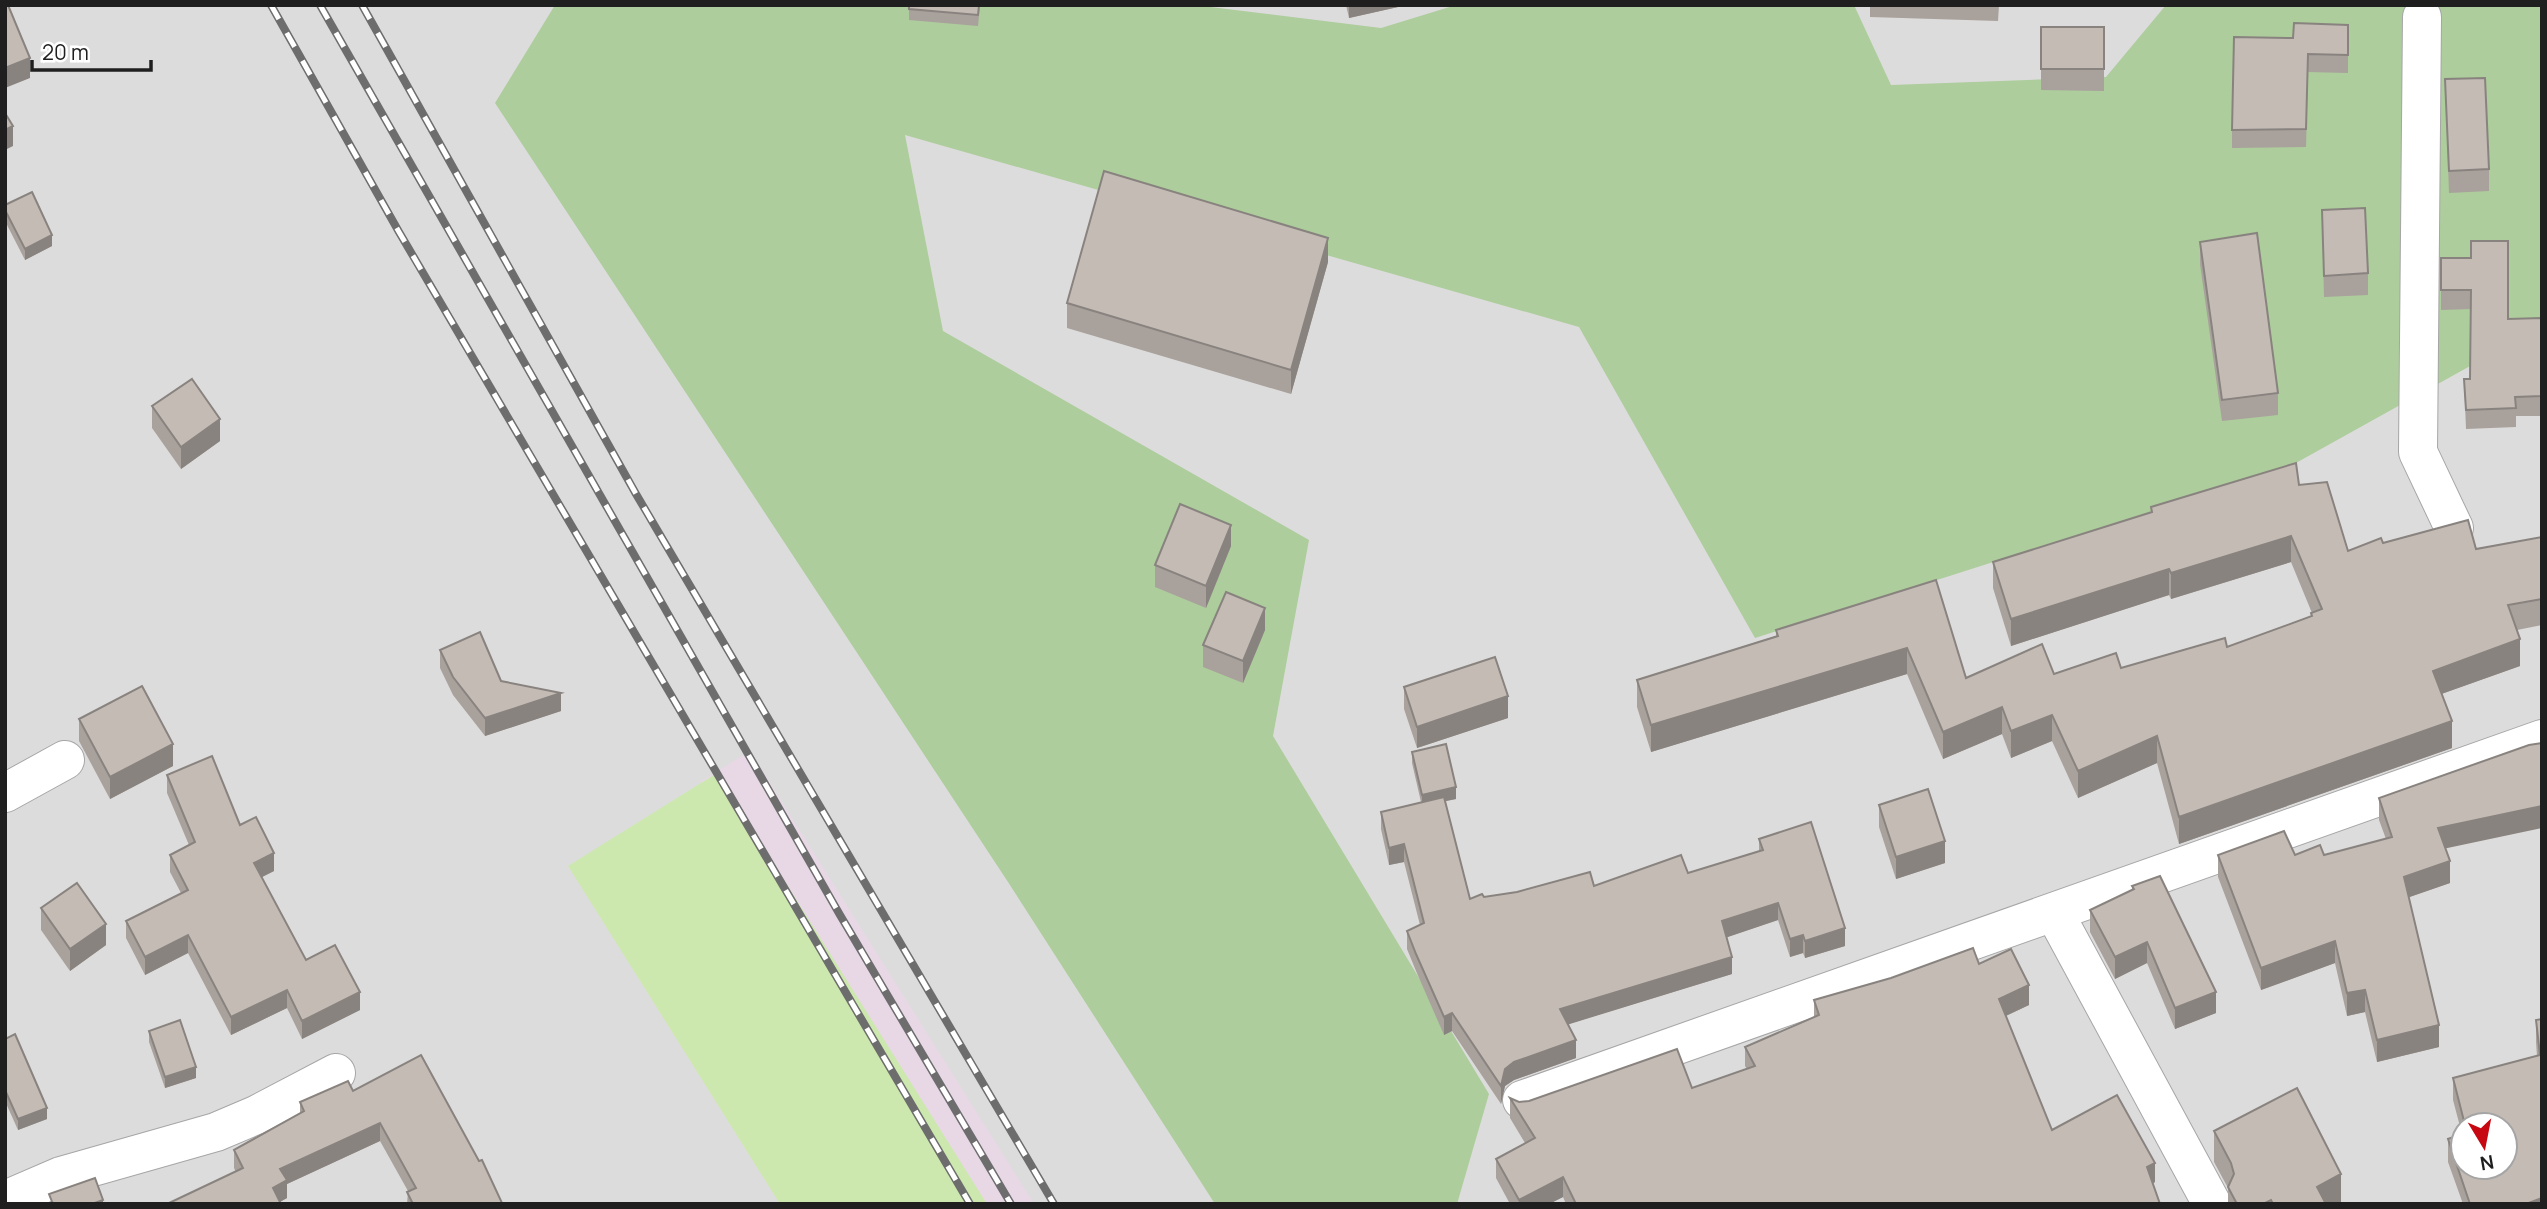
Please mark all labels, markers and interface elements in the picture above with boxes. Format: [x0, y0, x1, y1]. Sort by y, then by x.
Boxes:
scale bar [32, 28, 150, 72]
text: 20 m [42, 38, 89, 66]
north arrow [2449, 1111, 2519, 1181]
text: N [2478, 1149, 2496, 1177]

